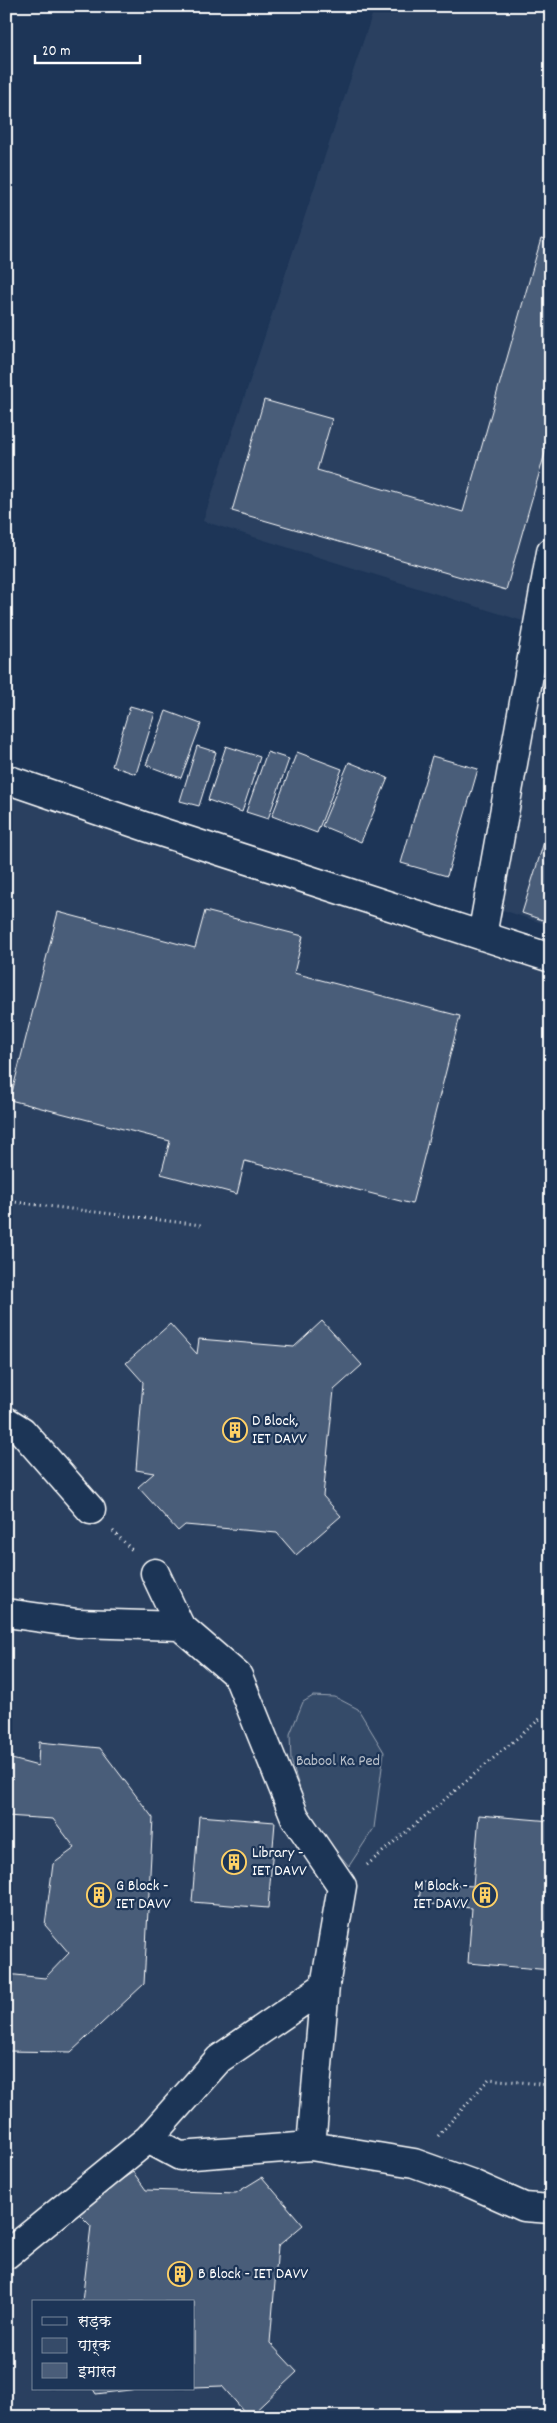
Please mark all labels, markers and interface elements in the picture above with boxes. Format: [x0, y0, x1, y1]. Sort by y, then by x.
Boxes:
scale bar [35, 32, 140, 64]
text: 20 m [42, 41, 70, 63]
place label: D Block, IET DAVV [252, 1410, 307, 1451]
building icon: D Block, IET DAVV [222, 1417, 248, 1443]
park label: Babool Ka Ped [296, 1750, 380, 1773]
place label: Library - IET DAVV [252, 1842, 307, 1883]
building icon: Library - IET DAVV [221, 1849, 247, 1875]
place label: G Block - IET DAVV [116, 1875, 171, 1916]
place label: M Block - IET DAVV [413, 1875, 468, 1916]
building icon: G Block - IET DAVV [86, 1882, 112, 1908]
building icon: M Block - IET DAVV [472, 1882, 498, 1908]
building icon: B Block - IET DAVV [167, 2261, 193, 2287]
place label: B Block - IET DAVV [198, 2263, 309, 2286]
legend [32, 2300, 195, 2390]
text: सड़क [77, 2312, 112, 2334]
text: पार्क [77, 2336, 111, 2358]
text: इमारत [77, 2362, 117, 2384]

